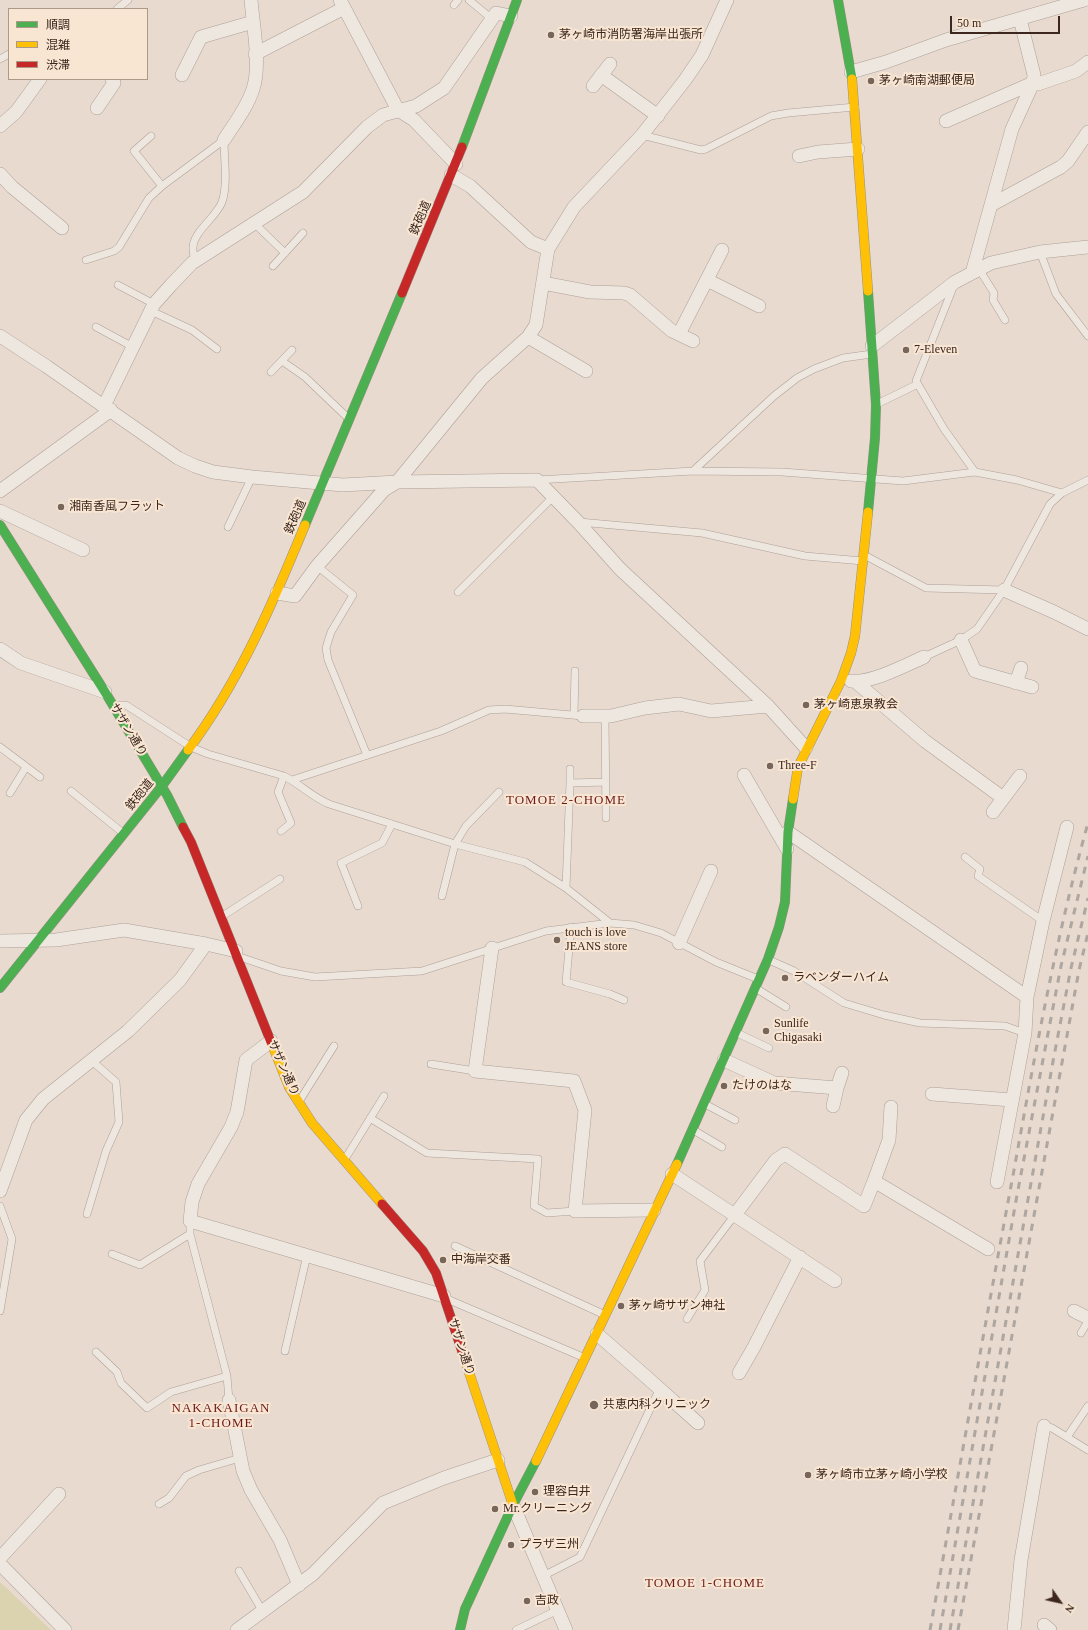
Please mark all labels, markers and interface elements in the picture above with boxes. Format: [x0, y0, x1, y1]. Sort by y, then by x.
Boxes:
legend [8, 8, 148, 80]
scale bar [952, 8, 1062, 34]
text: 50 m [957, 16, 981, 30]
text: 順調 [46, 18, 70, 32]
place label: 茅ヶ崎市消防署海岸出張所 [559, 28, 703, 42]
marker: 茅ヶ崎市消防署海岸出張所 [546, 30, 556, 40]
text: 混雑 [46, 38, 70, 52]
text: 渋滞 [46, 58, 70, 72]
place label: 茅ヶ崎南湖郵便局 [879, 74, 975, 88]
marker: 茅ヶ崎南湖郵便局 [866, 76, 876, 86]
street label: 鉄砲道 [407, 199, 435, 237]
place label: 7-Eleven [914, 343, 957, 357]
marker: 7-Eleven [901, 345, 911, 355]
street label: 鉄砲道 [282, 498, 310, 536]
place label: 湘南香風フラット [69, 500, 165, 514]
marker: 湘南香風フラット [56, 502, 66, 512]
place label: 茅ヶ崎恵泉教会 [814, 698, 898, 712]
marker: 茅ヶ崎恵泉教会 [801, 700, 811, 710]
street label: サザン通り [106, 701, 150, 759]
place label: Three-F [778, 759, 817, 773]
marker: Three-F [765, 761, 775, 771]
street label: 鉄砲道 [123, 776, 157, 814]
district label: TOMOE 2-CHOME [506, 793, 626, 809]
place label: touch is love JEANS store [565, 926, 627, 954]
marker: touch is love JEANS store [552, 935, 562, 945]
place label: ラベンダーハイム [793, 971, 889, 985]
marker: ラベンダーハイム [780, 973, 790, 983]
place label: Sunlife Chigasaki [774, 1017, 822, 1045]
marker: Sunlife Chigasaki [761, 1026, 771, 1036]
street label: サザン通り [264, 1038, 302, 1098]
place label: たけのはな [732, 1079, 792, 1093]
marker: たけのはな [719, 1081, 729, 1091]
place label: 中海岸交番 [451, 1253, 511, 1267]
marker: 中海岸交番 [438, 1255, 448, 1265]
place label: 茅ヶ崎サザン神社 [629, 1299, 725, 1313]
marker: 茅ヶ崎サザン神社 [616, 1301, 626, 1311]
street label: サザン通り [445, 1316, 477, 1378]
place label: 共恵内科クリニック [603, 1398, 711, 1412]
marker: 共恵内科クリニック [588, 1399, 600, 1411]
district label: NAKAKAIGAN 1-CHOME [172, 1401, 270, 1432]
place label: 茅ヶ崎市立茅ヶ崎小学校 [816, 1468, 948, 1482]
marker: 茅ヶ崎市立茅ヶ崎小学校 [803, 1470, 813, 1480]
place label: 理容白井 [543, 1485, 591, 1499]
marker: 理容白井 [530, 1487, 540, 1497]
place label: Mr.クリーニング [503, 1502, 592, 1516]
marker: Mr.クリーニング [490, 1504, 500, 1514]
place label: プラザ三州 [519, 1538, 579, 1552]
marker: プラザ三州 [506, 1540, 516, 1550]
district label: TOMOE 1-CHOME [645, 1576, 765, 1592]
north arrow [1040, 1582, 1080, 1622]
place label: 吉政 [535, 1594, 559, 1608]
marker: 吉政 [522, 1596, 532, 1606]
text: N [1063, 1602, 1077, 1615]

